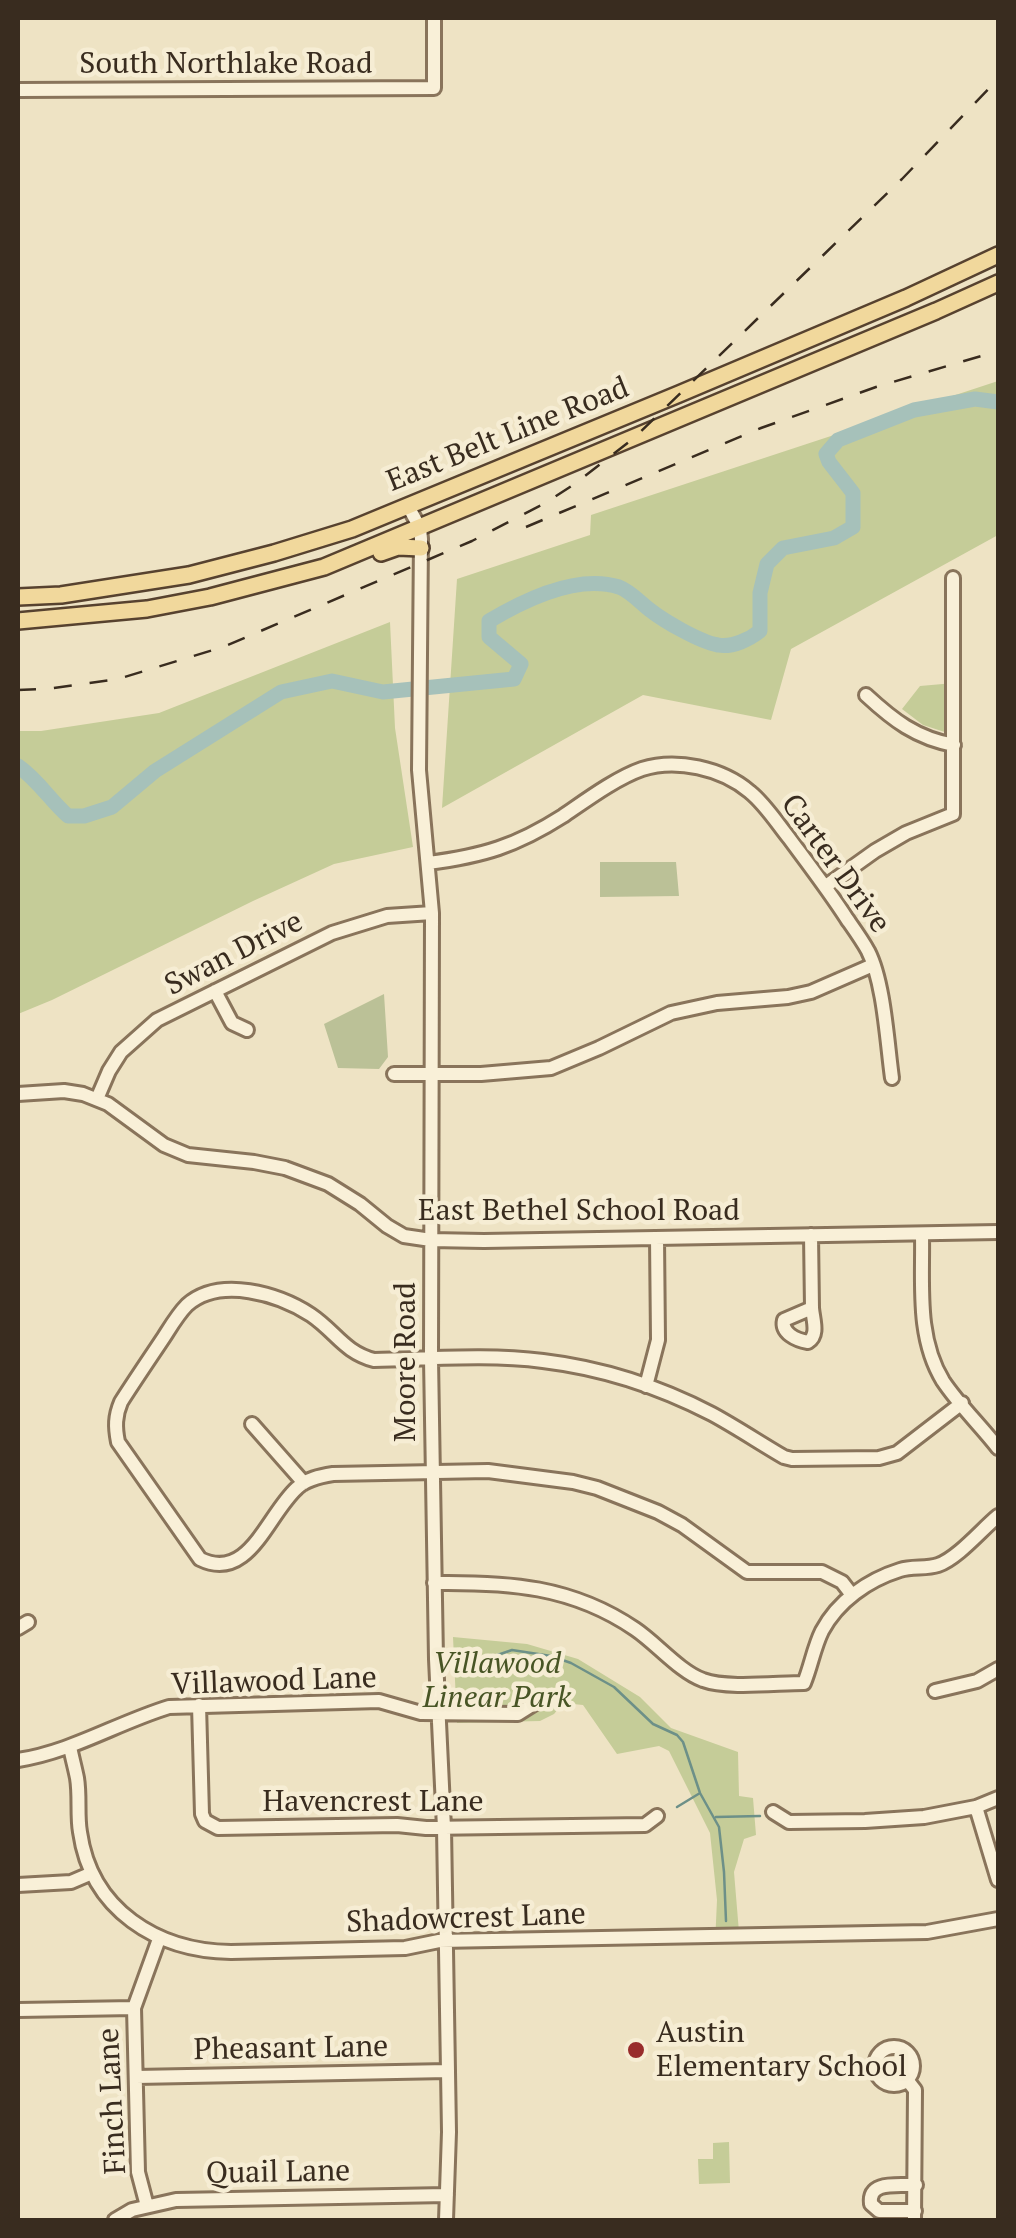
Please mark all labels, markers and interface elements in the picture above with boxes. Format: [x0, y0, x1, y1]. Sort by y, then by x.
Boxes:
street label: South Northlake Road [79, 46, 373, 82]
street label: East Belt Line Road [382, 370, 634, 500]
street label: Carter Drive [773, 788, 897, 940]
street label: Swan Drive [159, 904, 309, 1004]
street label: East Bethel School Road [418, 1193, 740, 1229]
street label: Moore Road [388, 1282, 424, 1442]
park label: Villawood Linear Park [423, 1646, 571, 1716]
street label: Villawood Lane [170, 1660, 378, 1704]
street label: Havencrest Lane [262, 1784, 484, 1820]
street label: Shadowcrest Lane [346, 1897, 586, 1941]
place label: Austin Elementary School [656, 2015, 907, 2086]
street label: Finch Lane [91, 2027, 135, 2175]
street label: Pheasant Lane [193, 2029, 389, 2069]
marker: Austin Elementary School [625, 2039, 647, 2061]
street label: Quail Lane [205, 2154, 351, 2192]

